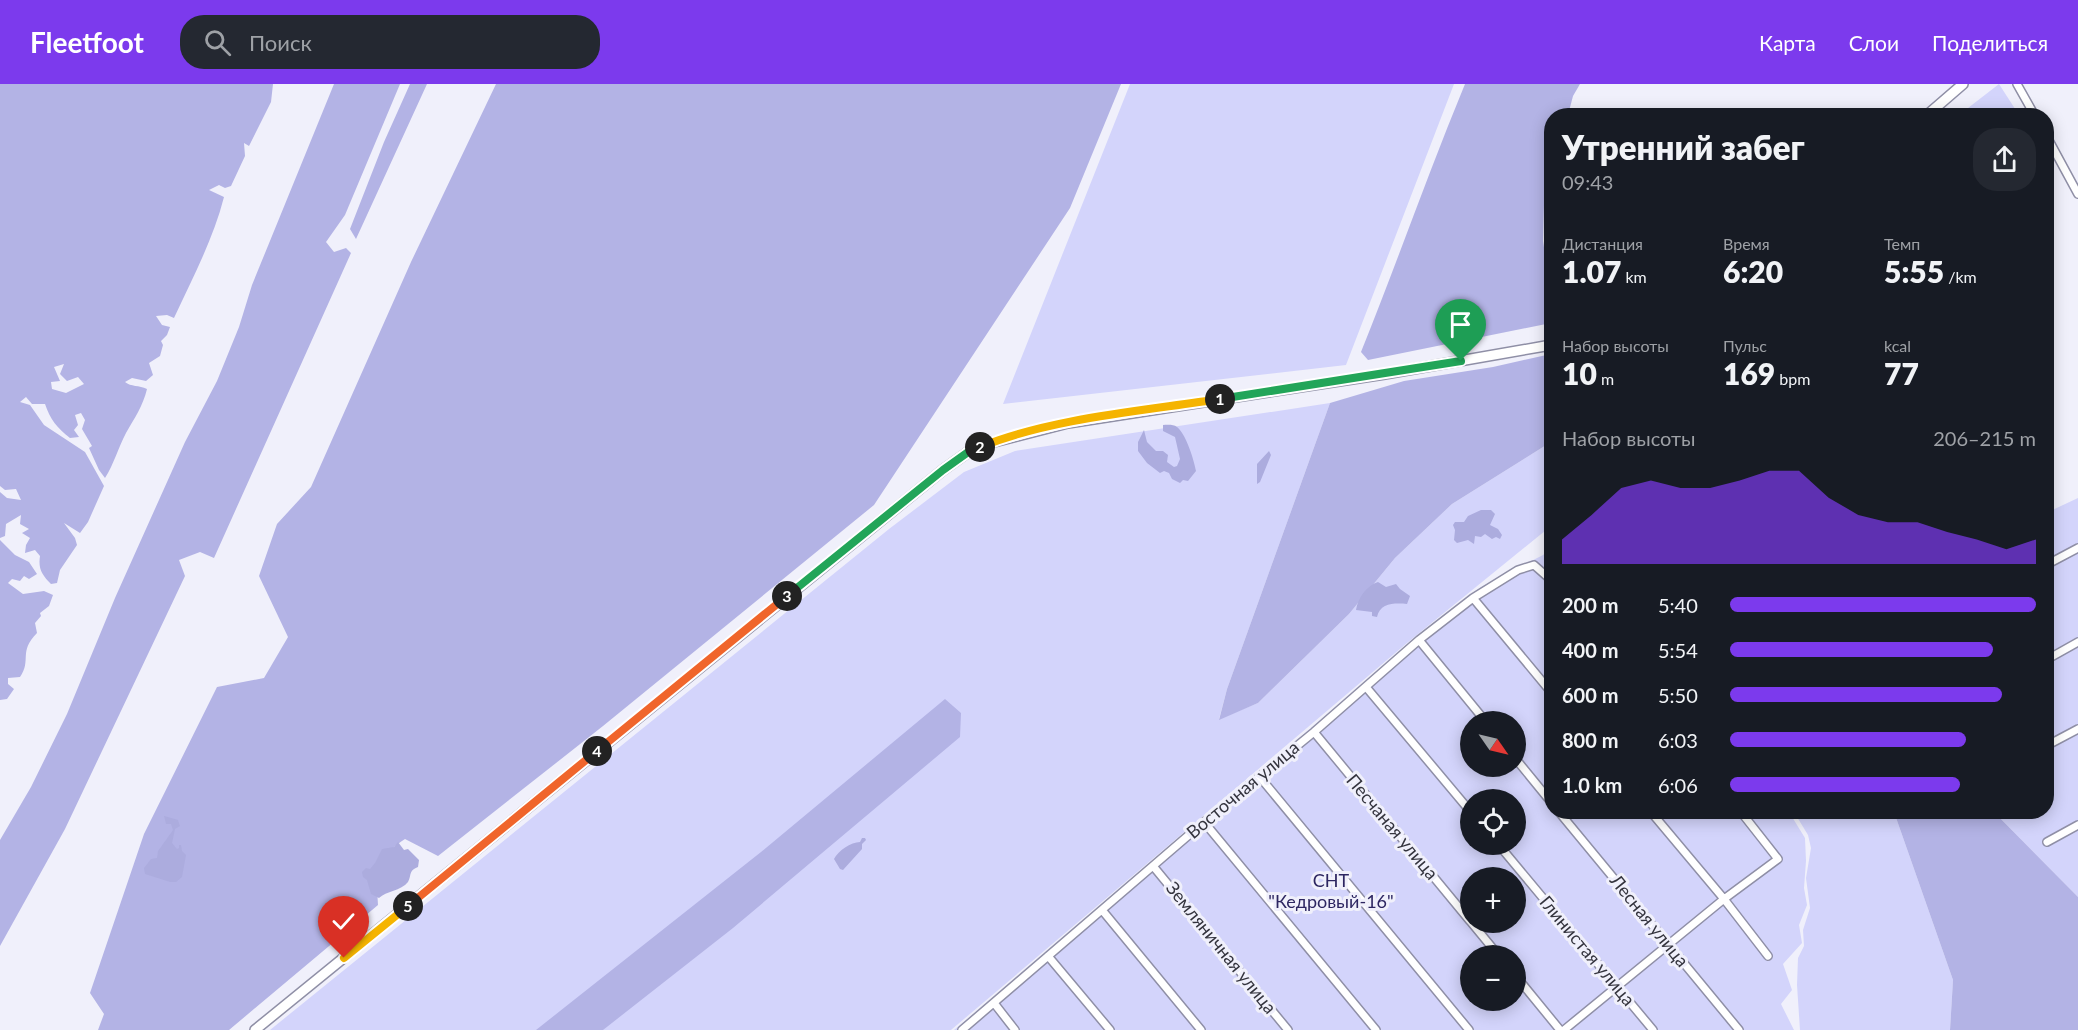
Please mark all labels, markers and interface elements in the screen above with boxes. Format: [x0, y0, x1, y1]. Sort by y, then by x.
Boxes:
search box [180, 15, 600, 69]
text: Fleetfoot [30, 25, 144, 59]
icon: search [201, 26, 234, 59]
text: Поиск [249, 29, 312, 56]
text: Карта [1759, 30, 1816, 55]
text: Слои [1849, 30, 1899, 55]
text: Поделиться [1932, 30, 2048, 55]
text: Утренний забег [1562, 127, 1805, 167]
button: share [1973, 128, 2036, 191]
text: 09:43 [1562, 170, 1613, 194]
text: Дистанция [1562, 234, 1643, 253]
text: Время [1723, 234, 1770, 253]
text: Темп [1884, 234, 1920, 253]
text: 1.07 [1562, 253, 1621, 289]
text: 6:20 [1723, 253, 1783, 289]
text: 5:55 [1884, 253, 1944, 289]
text: km [1621, 267, 1647, 286]
text: /km [1944, 267, 1977, 286]
pin [1435, 299, 1486, 361]
icon: arrive [1444, 308, 1477, 341]
text: Набор высоты [1562, 336, 1669, 355]
text: Пульс [1723, 336, 1767, 355]
text: kcal [1884, 336, 1911, 355]
text: 10 [1562, 355, 1597, 391]
text: 169 [1723, 355, 1775, 391]
text: 77 [1884, 355, 1919, 391]
text: m [1597, 369, 1614, 388]
text: bpm [1775, 369, 1810, 388]
pin: 1 [1205, 384, 1235, 414]
text: 1 [1215, 389, 1225, 408]
text: Набор высоты [1562, 426, 1695, 450]
text: 206–215 m [1933, 426, 2036, 450]
pin: 2 [965, 432, 995, 462]
text: 2 [975, 437, 985, 456]
pin: 3 [772, 581, 802, 611]
text: 3 [782, 586, 792, 605]
text: 200 m [1562, 593, 1618, 617]
text: 5:40 [1658, 593, 1698, 617]
text: 400 m [1562, 638, 1618, 662]
text: 5:54 [1658, 638, 1698, 662]
text: 600 m [1562, 683, 1618, 707]
text: 5:50 [1658, 683, 1698, 707]
north arrow [1460, 711, 1526, 777]
map controls [1460, 711, 1526, 1011]
text: 800 m [1562, 728, 1618, 752]
text: 6:03 [1658, 728, 1698, 752]
pin: 4 [582, 736, 612, 766]
street label: Восточная улица [1182, 736, 1303, 843]
text: 4 [592, 741, 602, 760]
street label: Песчаная улица [1342, 769, 1443, 884]
text: 1.0 km [1562, 773, 1622, 797]
text: 6:06 [1658, 773, 1698, 797]
button: locate [1460, 789, 1526, 855]
button: + [1460, 867, 1526, 933]
park label: СНТ "Кедровый-16" [1268, 869, 1394, 912]
street label: Лесная улица [1605, 869, 1694, 971]
street label: Земляничная улица [1162, 877, 1282, 1018]
pin: 5 [393, 891, 423, 921]
street label: Глинистая улица [1535, 891, 1640, 1010]
pin [318, 896, 369, 958]
text: 5 [403, 896, 413, 915]
icon: check [327, 905, 360, 938]
button: − [1460, 945, 1526, 1011]

